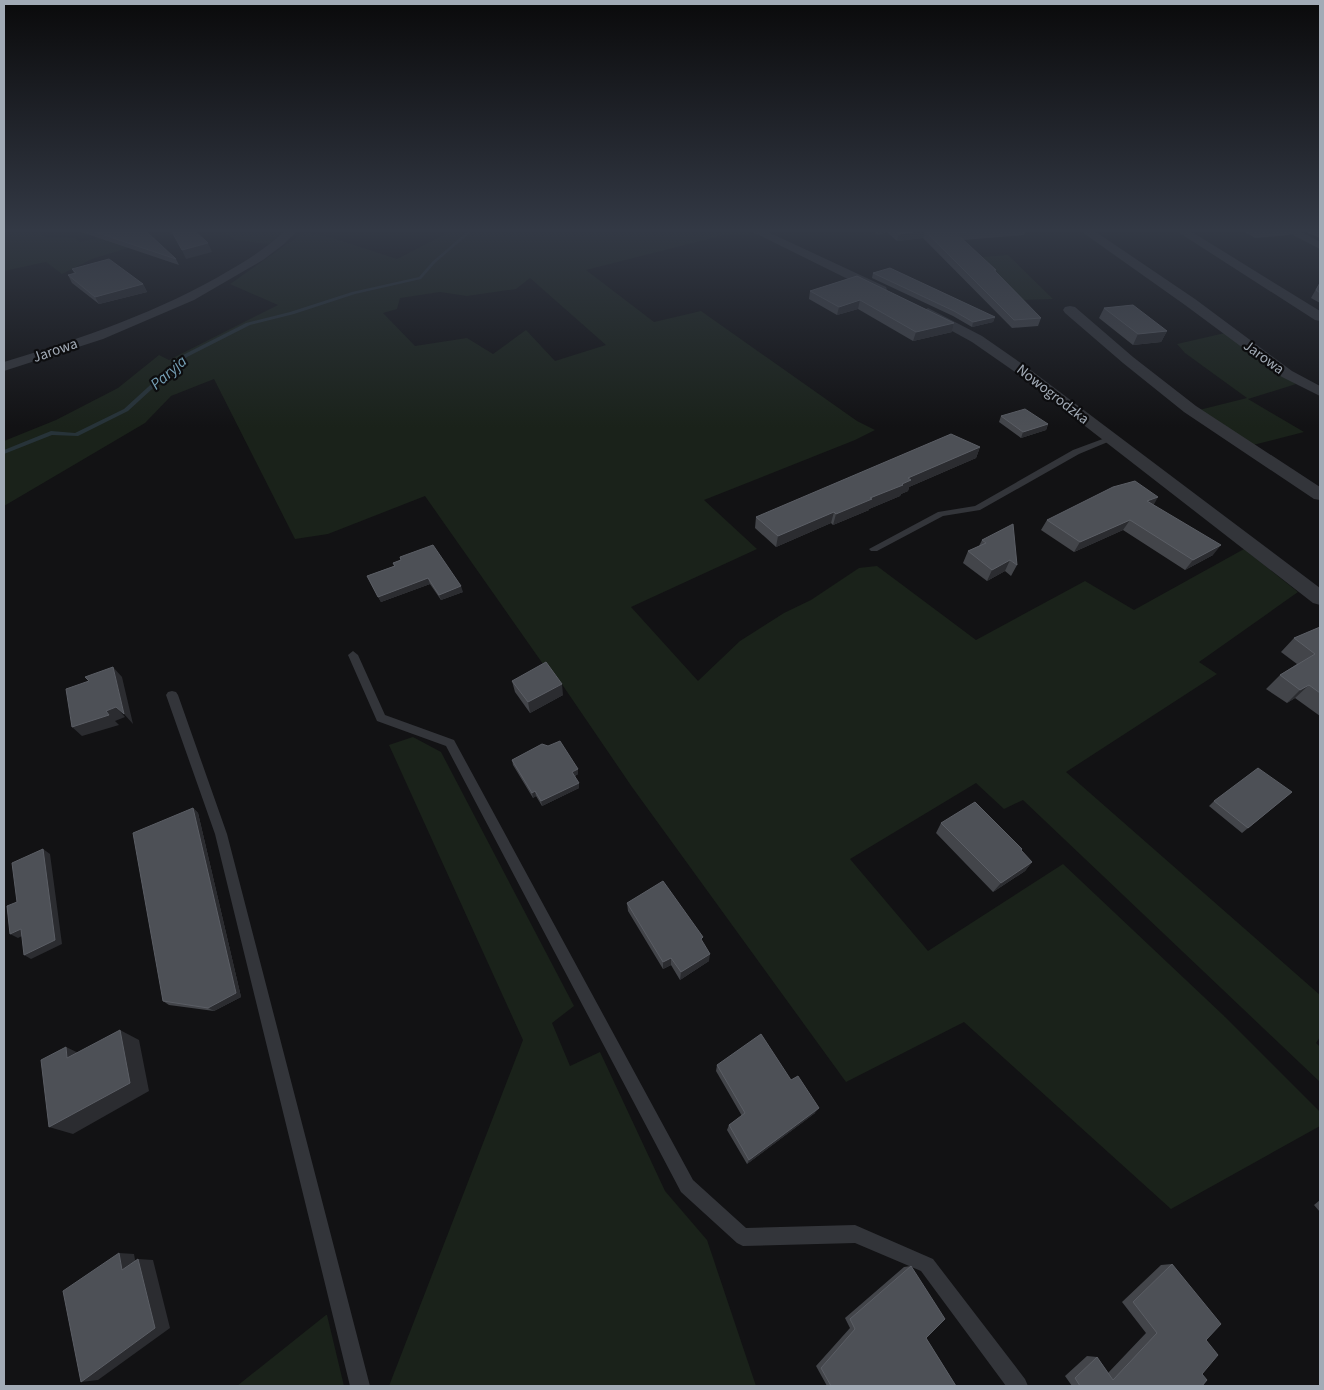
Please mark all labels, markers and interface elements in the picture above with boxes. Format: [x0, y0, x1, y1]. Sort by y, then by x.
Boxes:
street label: Jarowa [30, 333, 80, 368]
street label: Jarowa [1239, 335, 1289, 379]
water label: Paryja [146, 350, 192, 395]
street label: Nowogrodzka [1012, 359, 1093, 429]

